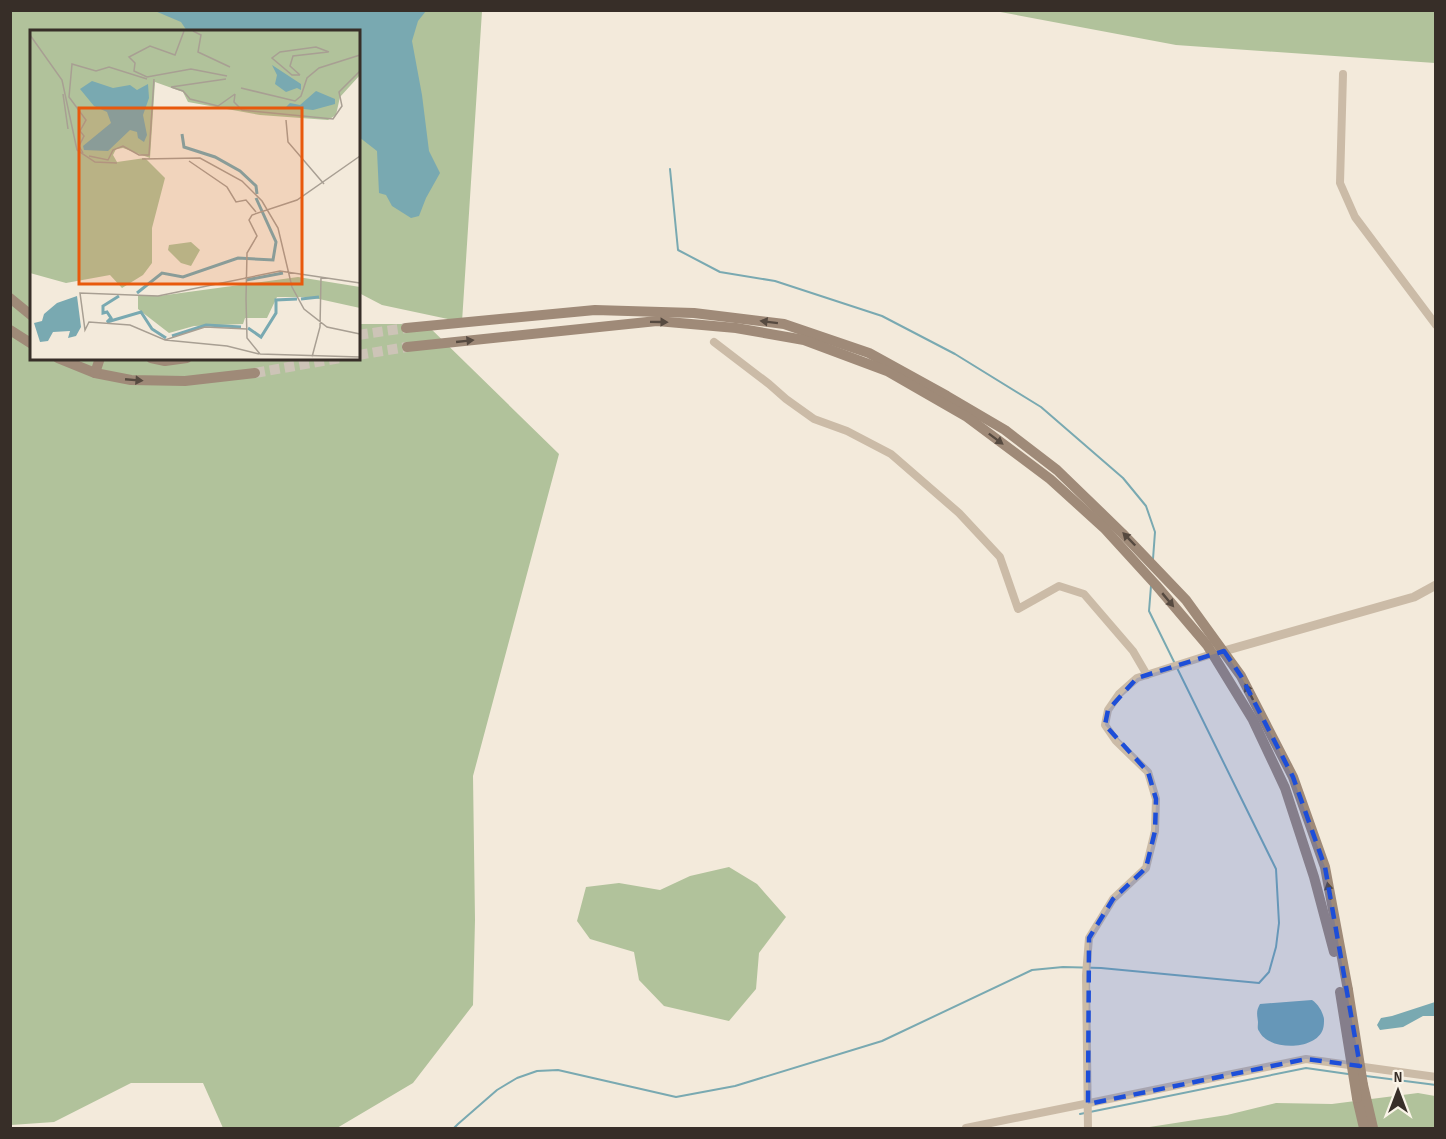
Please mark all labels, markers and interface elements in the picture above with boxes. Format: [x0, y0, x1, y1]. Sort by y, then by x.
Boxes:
inset map [30, 30, 360, 360]
one-way arrow [650, 317, 669, 327]
one-way arrow [760, 318, 779, 327]
one-way arrow [456, 336, 475, 346]
one-way arrow [125, 375, 144, 385]
one-way arrow [988, 432, 1003, 444]
one-way arrow [1122, 533, 1136, 547]
one-way arrow [1161, 592, 1174, 607]
one-way arrow [1244, 683, 1254, 700]
one-way arrow [1324, 882, 1333, 901]
north arrow [1368, 1061, 1428, 1121]
text: N [1394, 1068, 1402, 1087]

